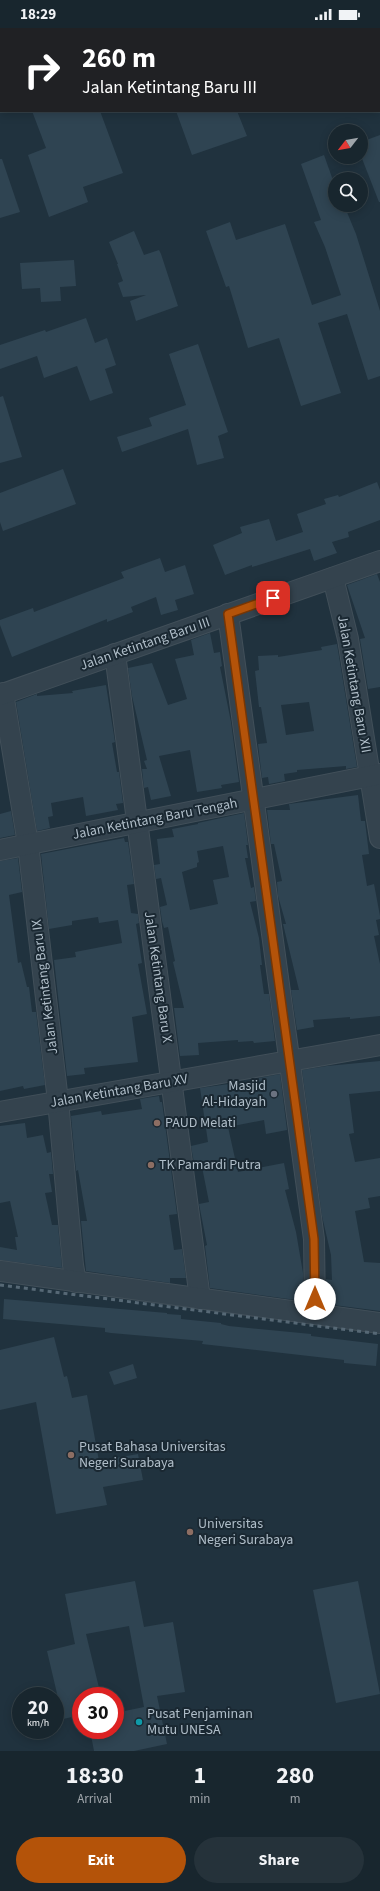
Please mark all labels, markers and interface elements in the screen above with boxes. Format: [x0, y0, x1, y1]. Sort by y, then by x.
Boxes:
text: 18:29 [20, 4, 56, 25]
text: 260 m [82, 38, 156, 78]
icon: right [16, 44, 68, 96]
text: Jalan Ketintang Baru III [82, 75, 257, 100]
north arrow [328, 124, 368, 164]
map controls [328, 124, 368, 212]
button: search [328, 172, 368, 212]
pin [256, 581, 290, 615]
icon: arrive [262, 587, 284, 609]
street label: Jalan Ketintang Baru III [77, 612, 213, 676]
street label: Jalan Ketintang Baru XII [332, 614, 376, 754]
street label: Jalan Ketintang Baru Tengah [71, 793, 239, 845]
street label: Jalan Ketintang Baru X [139, 910, 177, 1044]
street label: Jalan Ketintang Baru IX [27, 918, 63, 1056]
street label: Jalan Ketintang Baru XV [49, 1069, 190, 1113]
place label: Masjid Al-Hidayah [202, 1076, 266, 1112]
marker: Masjid Al-Hidayah [269, 1089, 279, 1099]
place label: PAUD Melati [165, 1113, 236, 1133]
marker: PAUD Melati [152, 1118, 162, 1128]
place label: TK Pamardi Putra [159, 1155, 261, 1175]
marker: TK Pamardi Putra [146, 1160, 156, 1170]
position arrow [294, 1278, 336, 1320]
place label: Pusat Bahasa Universitas Negeri Surabaya [79, 1437, 226, 1473]
marker: Pusat Bahasa Universitas Negeri Surabaya [66, 1450, 76, 1460]
place label: Universitas Negeri Surabaya [198, 1514, 293, 1550]
marker: Universitas Negeri Surabaya [185, 1527, 195, 1537]
speed limit sign: 30 [72, 1687, 124, 1739]
text: 20 [27, 1694, 49, 1722]
place label: Pusat Penjaminan Mutu UNESA [147, 1704, 253, 1740]
text: km/h [27, 1716, 49, 1730]
marker: Pusat Penjaminan Mutu UNESA [134, 1717, 144, 1727]
text: 18:30 [66, 1758, 124, 1793]
text: 1 [194, 1758, 206, 1793]
text: 280 [276, 1758, 314, 1793]
text: Arrival [77, 1790, 112, 1808]
text: min [189, 1790, 210, 1808]
text: m [290, 1790, 301, 1808]
button: Exit [16, 1837, 186, 1883]
button: Share [194, 1837, 364, 1883]

